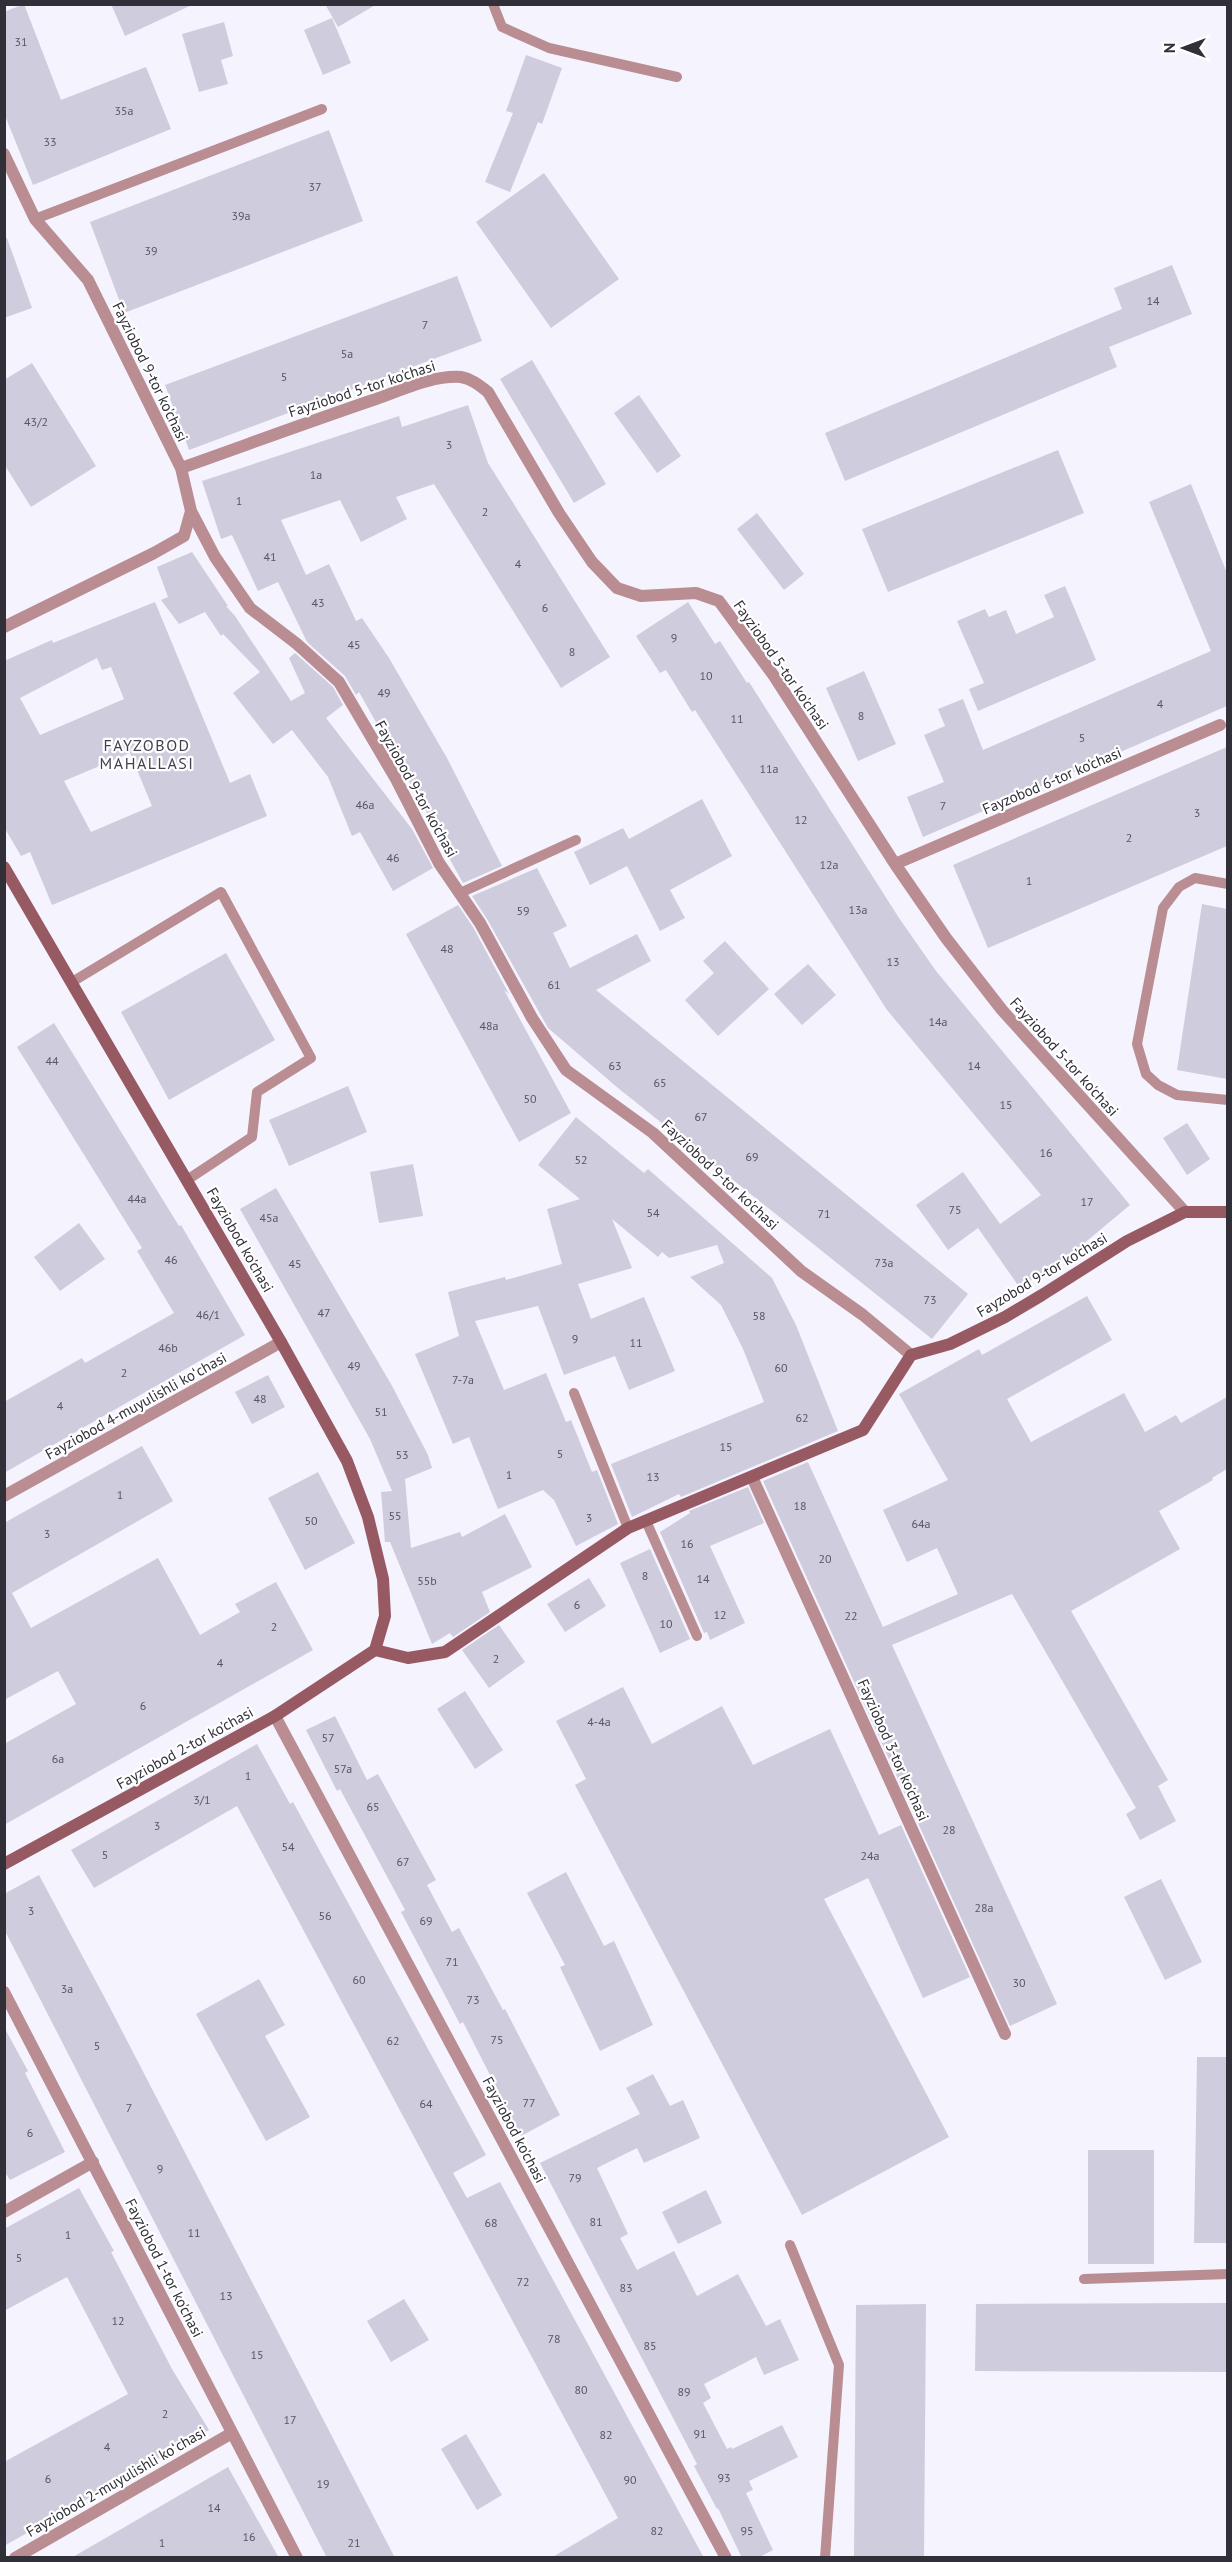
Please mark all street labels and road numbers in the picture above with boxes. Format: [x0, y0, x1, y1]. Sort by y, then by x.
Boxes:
street label: Fayziobod 9-tor ko'chasi [108, 299, 193, 445]
street label: Fayziobod 5-tor ko'chasi [286, 356, 438, 421]
street label: Fayziobod 5-tor ko'chasi [730, 596, 833, 733]
street label: Fayziobod 9-tor ko'chasi [371, 717, 462, 860]
street label: Fayzobod 6-tor ko'chasi [979, 743, 1124, 818]
street label: Fayziobod 5-tor ko'chasi [1006, 993, 1123, 1120]
street label: Fayziobod 9-tor ko'chasi [658, 1115, 783, 1234]
street label: Fayziobod ko'chasi [203, 1184, 278, 1296]
street label: Fayzobod 9-tor ko'chasi [973, 1228, 1111, 1321]
street label: Fayziobod 4-muyulishli koʻchasi [42, 1348, 230, 1463]
street label: Fayziobod 3-tor ko'chasi [854, 1676, 933, 1824]
street label: Fayziobod 2-tor ko'chasi [113, 1702, 256, 1793]
street label: Fayziobod ko'chasi [478, 2073, 550, 2186]
street label: Fayziobod 1-tor ko'chasi [121, 2195, 208, 2340]
street label: Fayziobod 2-muyulishli koʻchasi [22, 2422, 209, 2541]

